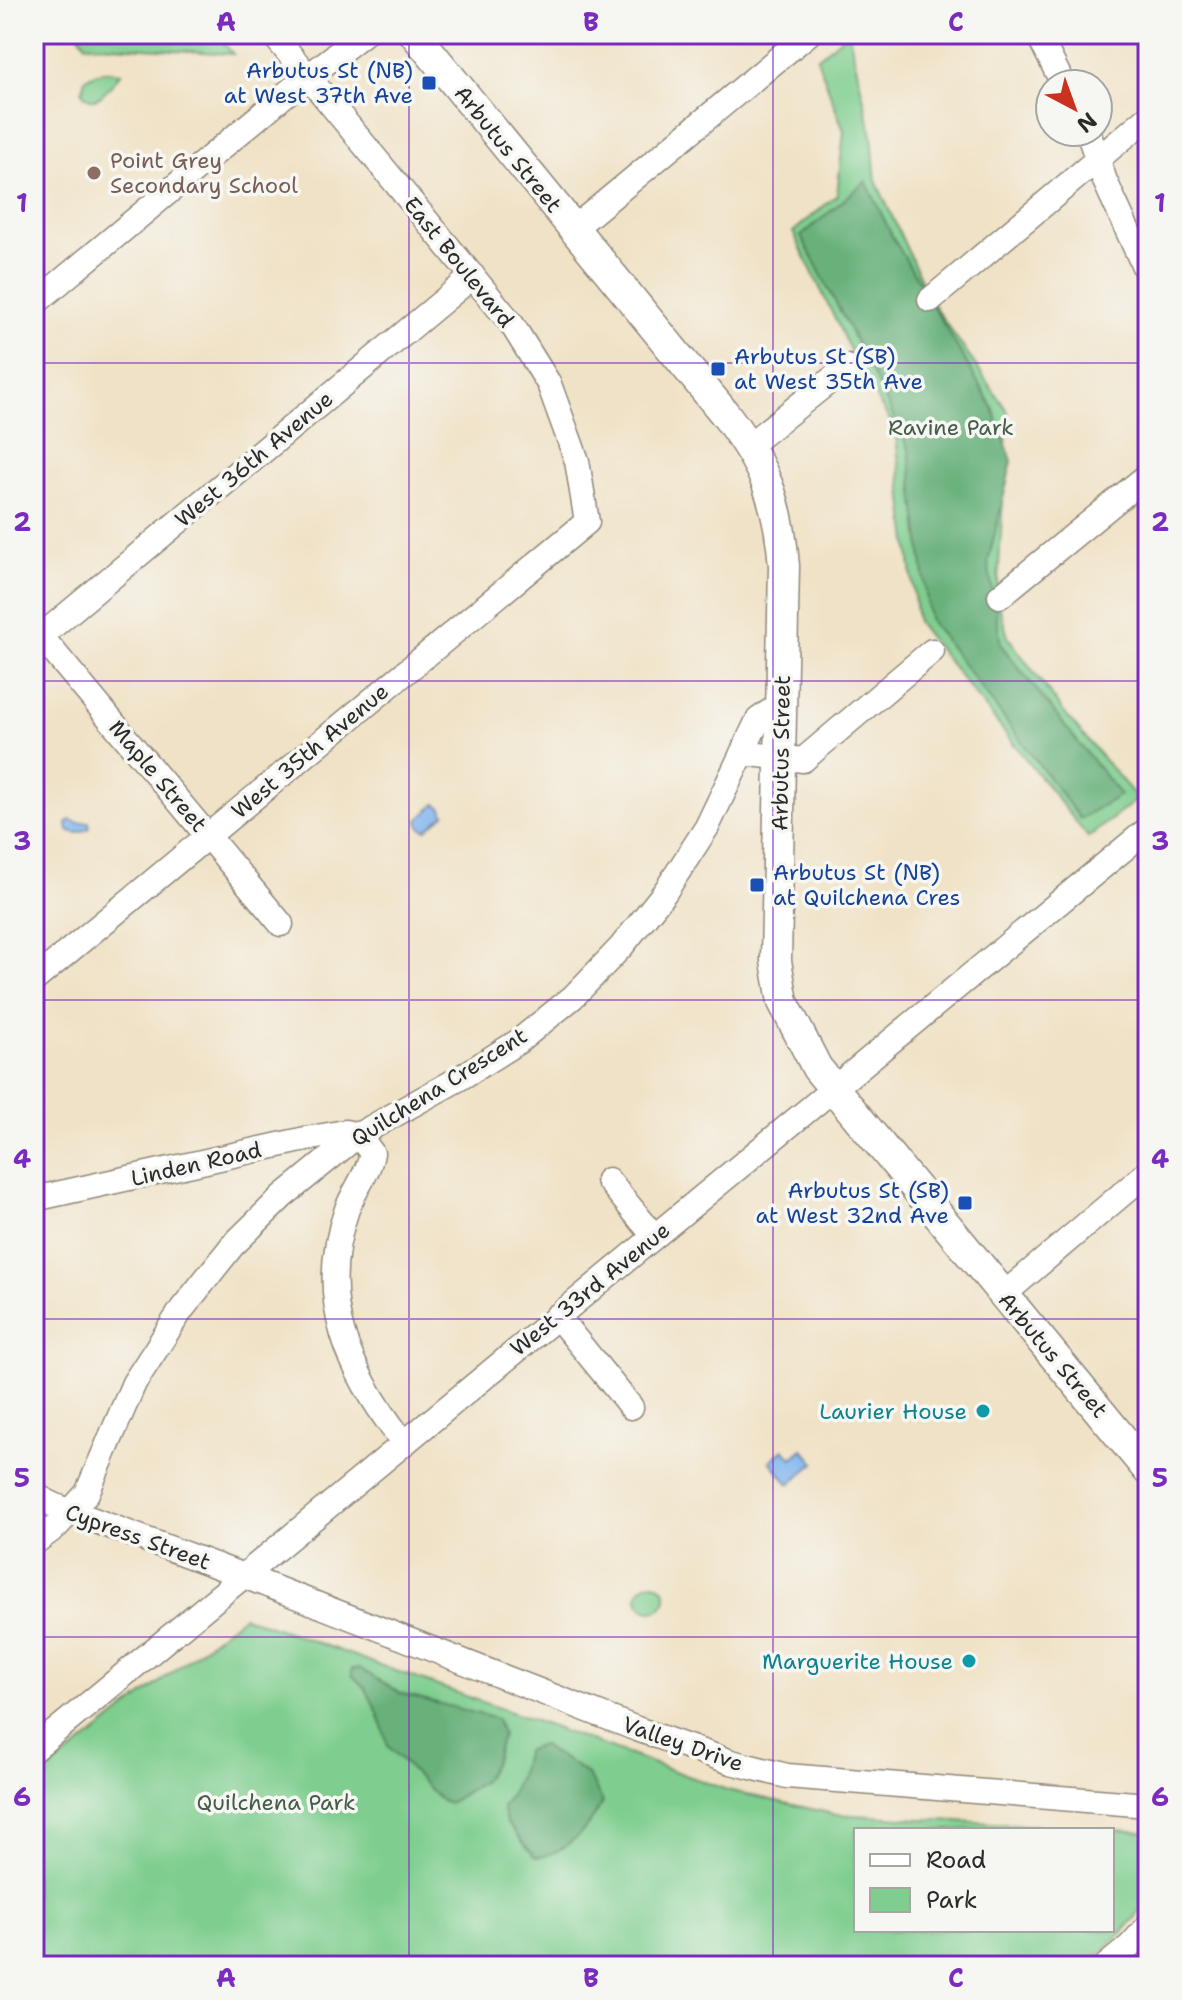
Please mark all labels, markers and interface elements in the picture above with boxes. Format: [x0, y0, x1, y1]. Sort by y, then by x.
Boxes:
text: A [216, 4, 236, 39]
text: B [583, 4, 599, 39]
text: C [948, 4, 964, 39]
place label: Arbutus St (NB) at West 37th Ave [224, 56, 413, 110]
north arrow [1034, 68, 1114, 148]
marker: Arbutus St (NB) at West 37th Ave [420, 74, 438, 92]
street label: Arbutus Street [448, 79, 568, 219]
text: N [1071, 106, 1103, 139]
place label: Point Grey Secondary School [110, 146, 298, 200]
marker: Point Grey Secondary School [85, 164, 103, 182]
text: 1 [16, 185, 28, 220]
text: 1 [1154, 185, 1166, 220]
street label: East Boulevard [397, 191, 521, 333]
place label: Arbutus St (SB) at West 35th Ave [734, 342, 923, 396]
marker: Arbutus St (SB) at West 35th Ave [709, 360, 727, 378]
street label: West 36th Avenue [169, 384, 339, 534]
park label: Ravine Park [888, 413, 1014, 442]
text: 2 [13, 504, 31, 539]
text: 2 [1151, 504, 1169, 539]
street label: Arbutus Street [765, 675, 797, 831]
street label: West 35th Avenue [225, 677, 395, 825]
street label: Maple Street [102, 714, 214, 838]
text: 3 [13, 823, 31, 858]
text: 3 [1151, 823, 1169, 858]
place label: Arbutus St (NB) at Quilchena Cres [773, 858, 960, 912]
marker: Arbutus St (NB) at Quilchena Cres [748, 876, 766, 894]
street label: Quilchena Crescent [346, 1021, 532, 1153]
street label: Linden Road [128, 1135, 264, 1193]
text: 4 [13, 1141, 31, 1176]
text: 4 [1151, 1141, 1169, 1176]
place label: Arbutus St (SB) at West 32nd Ave [755, 1176, 949, 1230]
marker: Arbutus St (SB) at West 32nd Ave [956, 1194, 974, 1212]
street label: West 33rd Avenue [504, 1216, 676, 1362]
street label: Arbutus Street [992, 1286, 1114, 1424]
place label: Laurier House [819, 1397, 967, 1426]
marker: Laurier House [974, 1402, 992, 1420]
text: 5 [14, 1460, 30, 1495]
text: 5 [1152, 1460, 1168, 1495]
street label: Cypress Street [61, 1497, 215, 1577]
place label: Marguerite House [762, 1647, 953, 1676]
marker: Marguerite House [960, 1652, 978, 1670]
street label: Valley Drive [619, 1710, 747, 1778]
text: 6 [13, 1779, 31, 1814]
text: 6 [1151, 1779, 1169, 1814]
park label: Quilchena Park [196, 1788, 356, 1817]
legend [854, 1828, 1114, 1932]
text: Road [926, 1844, 986, 1876]
text: Park [926, 1884, 978, 1916]
text: A [216, 1960, 236, 1995]
text: B [583, 1960, 599, 1995]
text: C [948, 1960, 964, 1995]

